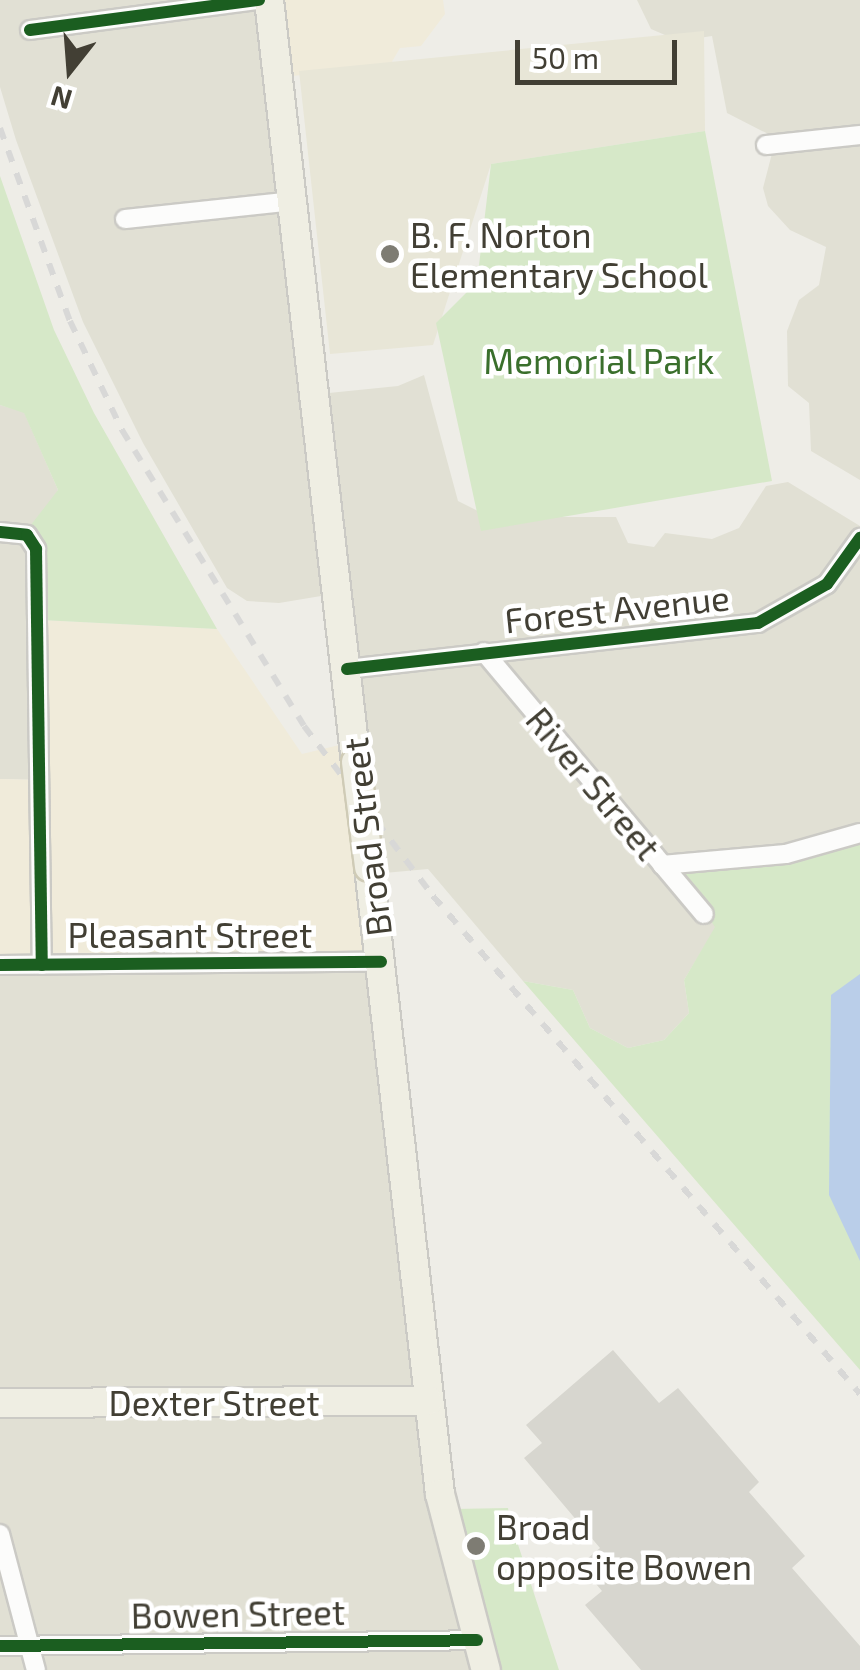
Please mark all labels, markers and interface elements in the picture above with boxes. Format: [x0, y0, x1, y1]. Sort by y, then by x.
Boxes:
north arrow [20, 20, 120, 120]
scale bar [520, 20, 682, 82]
text: 50 m [532, 39, 599, 75]
text: N [47, 79, 76, 118]
place label: B. F. Norton Elementary School [410, 213, 709, 295]
marker: B. F. Norton Elementary School [379, 243, 401, 265]
park label: Memorial Park [483, 339, 715, 381]
street label: Forest Avenue [502, 575, 732, 641]
street label: River Street [518, 698, 670, 868]
street label: Broad Street [333, 735, 399, 939]
street label: Pleasant Street [68, 913, 312, 955]
street label: Dexter Street [108, 1381, 320, 1423]
place label: Broad opposite Bowen [496, 1505, 752, 1587]
marker: Broad opposite Bowen [465, 1535, 487, 1557]
street label: Bowen Street [130, 1590, 346, 1636]

